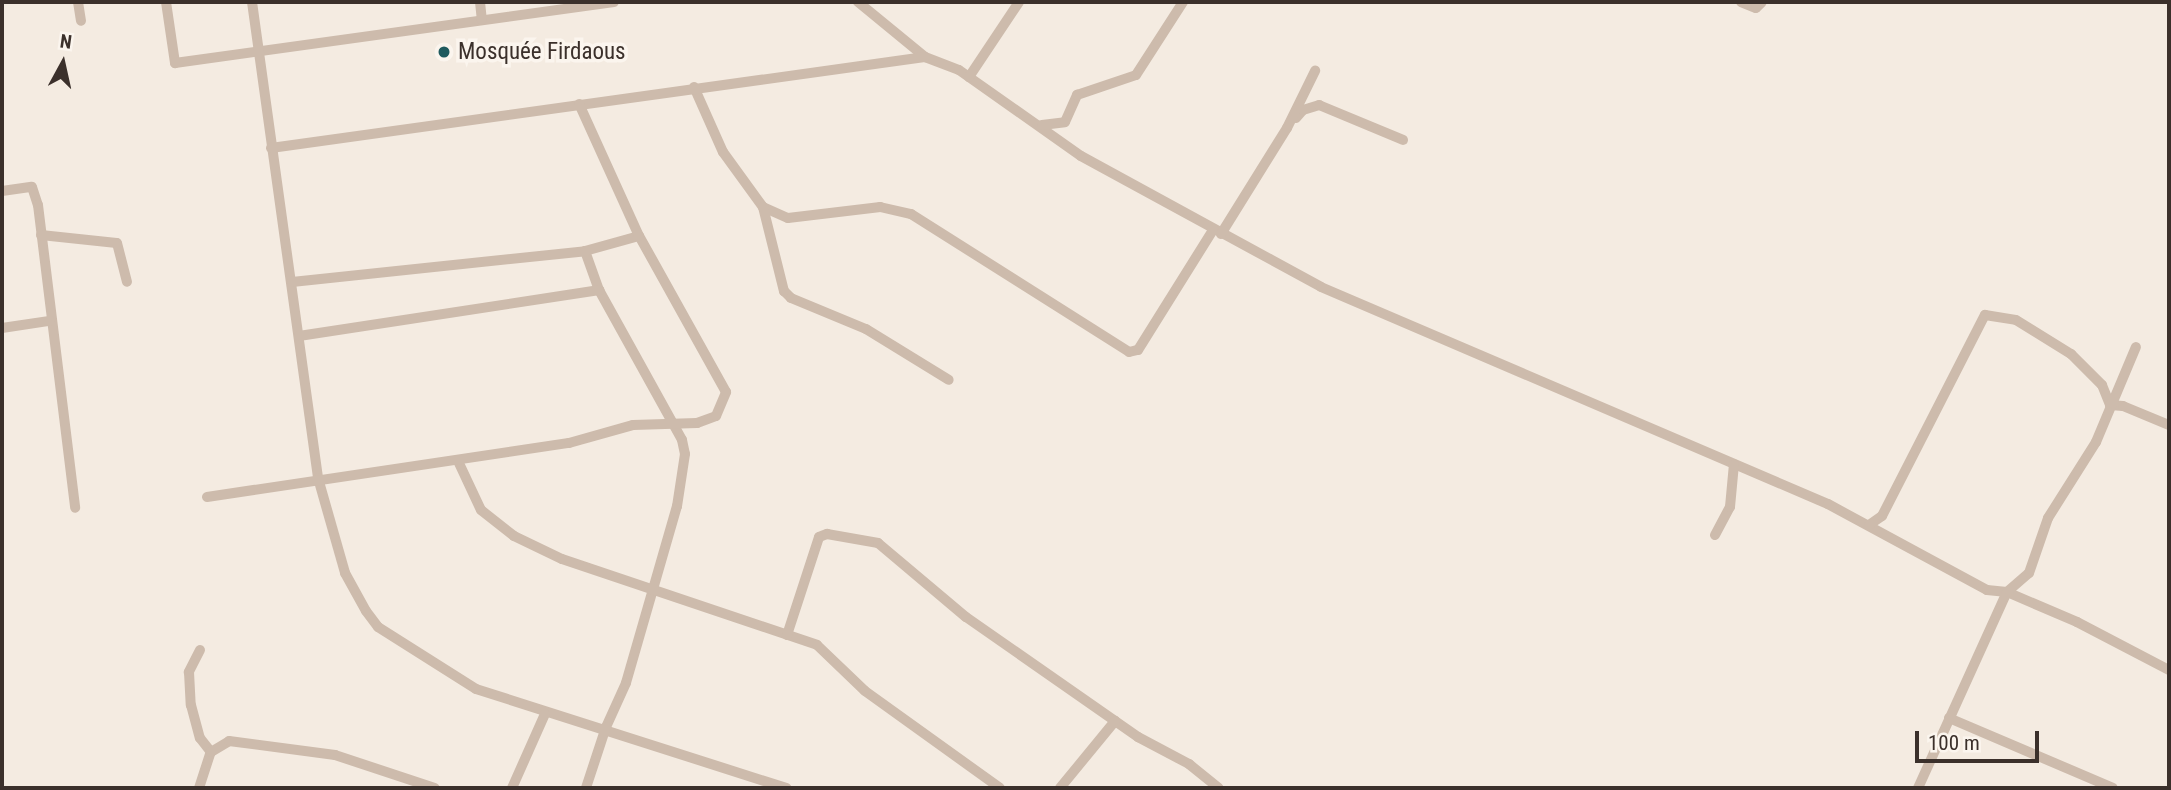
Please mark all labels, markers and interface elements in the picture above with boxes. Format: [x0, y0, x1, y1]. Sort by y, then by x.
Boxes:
north arrow [28, 28, 98, 98]
text: N [59, 30, 73, 54]
place label: Mosquée Firdaous [458, 38, 626, 66]
marker: Mosquée Firdaous [436, 44, 452, 60]
scale bar [1919, 716, 2043, 760]
text: 100 m [1928, 731, 1980, 755]

